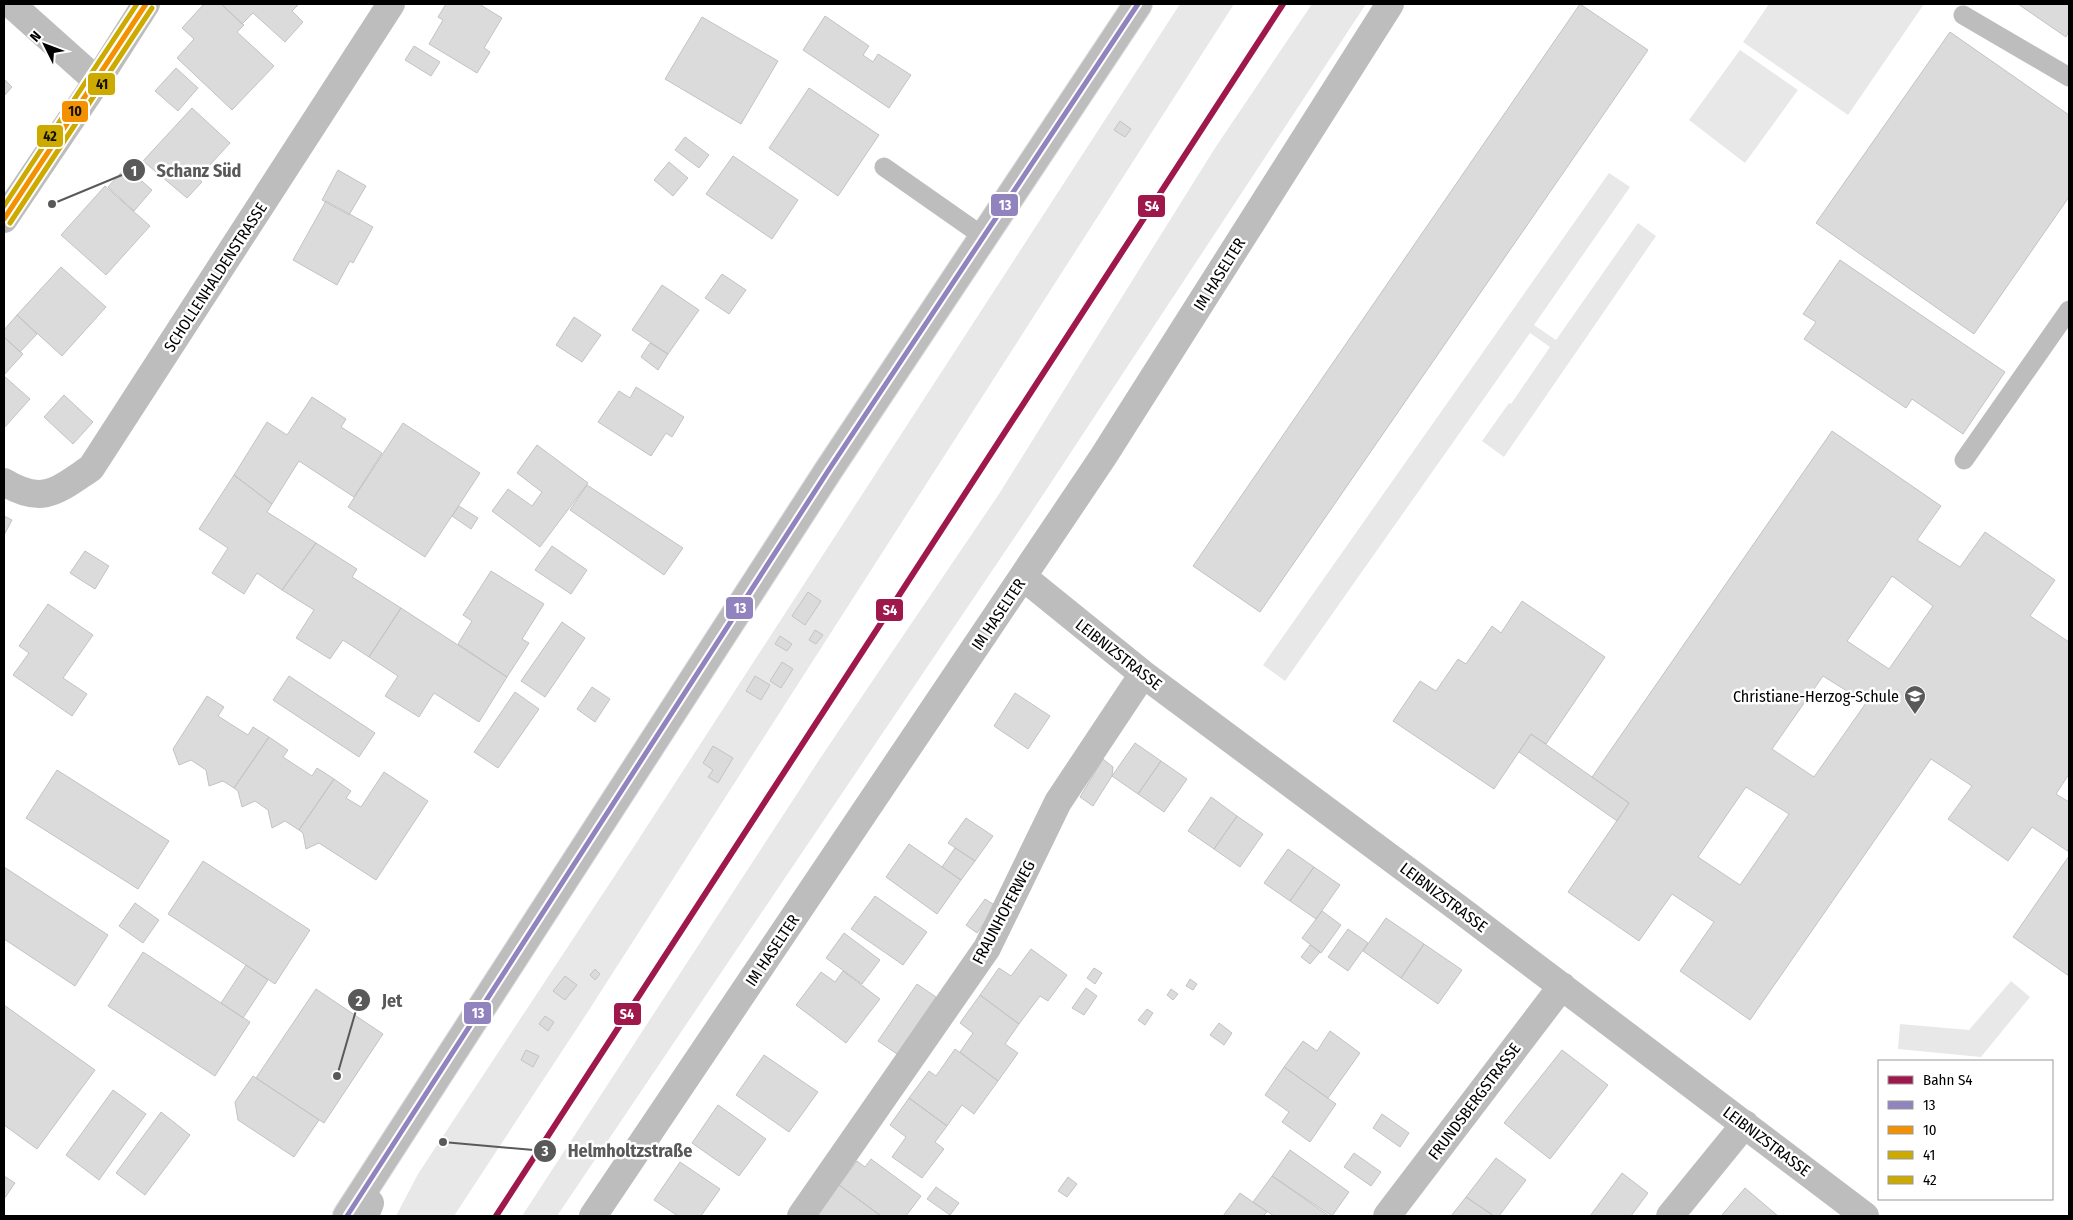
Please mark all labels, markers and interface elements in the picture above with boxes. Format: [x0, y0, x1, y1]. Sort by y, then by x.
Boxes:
north arrow [20, 20, 70, 70]
text: N [27, 28, 45, 45]
line badge: 41 [87, 72, 116, 96]
text: 41 [96, 76, 108, 93]
line badge: 10 [61, 100, 89, 123]
text: 10 [68, 103, 82, 120]
line badge: 42 [36, 124, 64, 148]
text: 42 [43, 128, 57, 145]
callout: Schanz Süd [121, 154, 251, 187]
text: Schanz Süd [157, 160, 241, 182]
text: 1 [131, 162, 137, 180]
line badge: 13 [990, 193, 1019, 217]
line badge: S4 [1137, 194, 1166, 218]
text: 13 [999, 197, 1012, 214]
text: S4 [1145, 198, 1159, 215]
street label: SCHOLLENHALDENSTRASSE [160, 199, 271, 356]
street label: IM HASELTER [1190, 234, 1249, 314]
street label: IM HASELTER [968, 575, 1029, 654]
line badge: 13 [725, 596, 754, 620]
line badge: S4 [875, 598, 904, 622]
text: 13 [734, 600, 747, 617]
text: S4 [883, 602, 897, 619]
street label: LEIBNIZSTRASSE [1072, 615, 1166, 694]
school or university icon: Christiane-Herzog-Schule [1903, 684, 1927, 715]
place label: Christiane-Herzog-Schule [1733, 687, 1899, 706]
street label: FRAUNHOFERWEG [968, 857, 1039, 967]
street label: LEIBNIZSTRASSE [1396, 858, 1491, 936]
street label: IM HASELTER [742, 911, 803, 990]
callout: Jet [347, 984, 413, 1017]
text: Jet [381, 990, 403, 1012]
text: 2 [355, 992, 363, 1010]
line badge: 13 [463, 1001, 492, 1025]
line badge: S4 [613, 1002, 642, 1026]
text: 13 [472, 1005, 485, 1022]
text: S4 [620, 1006, 634, 1023]
street label: FRUNDSBERGSTRASSE [1424, 1039, 1524, 1163]
legend [1878, 1060, 2053, 1200]
text: Bahn S4 [1923, 1071, 1973, 1089]
text: 13 [1923, 1096, 1936, 1114]
street label: LEIBNIZSTRASSE [1719, 1102, 1814, 1180]
text: 10 [1923, 1121, 1937, 1139]
callout: Helmholtzstraße [533, 1134, 702, 1167]
text: Helmholtzstraße [568, 1140, 692, 1162]
text: 3 [540, 1142, 549, 1160]
text: 41 [1923, 1146, 1935, 1164]
text: 42 [1923, 1171, 1937, 1189]

